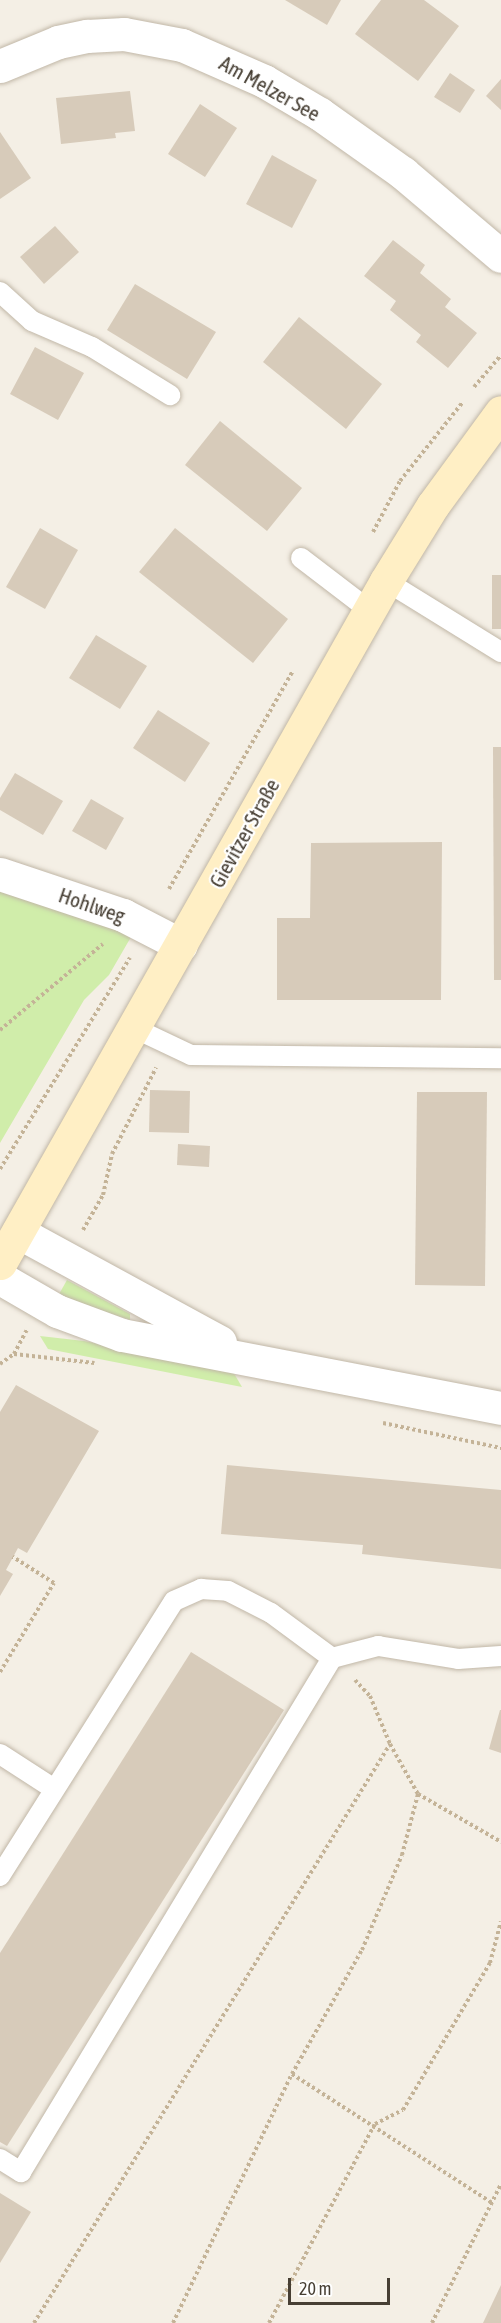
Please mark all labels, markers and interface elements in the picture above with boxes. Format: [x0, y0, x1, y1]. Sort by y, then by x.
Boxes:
street label: Am Melzer See [215, 50, 325, 126]
street label: Gievitzer Straße [204, 774, 284, 892]
street label: Hohlweg [56, 882, 128, 928]
scale bar [291, 2266, 393, 2304]
text: 20 m [299, 2278, 331, 2299]

